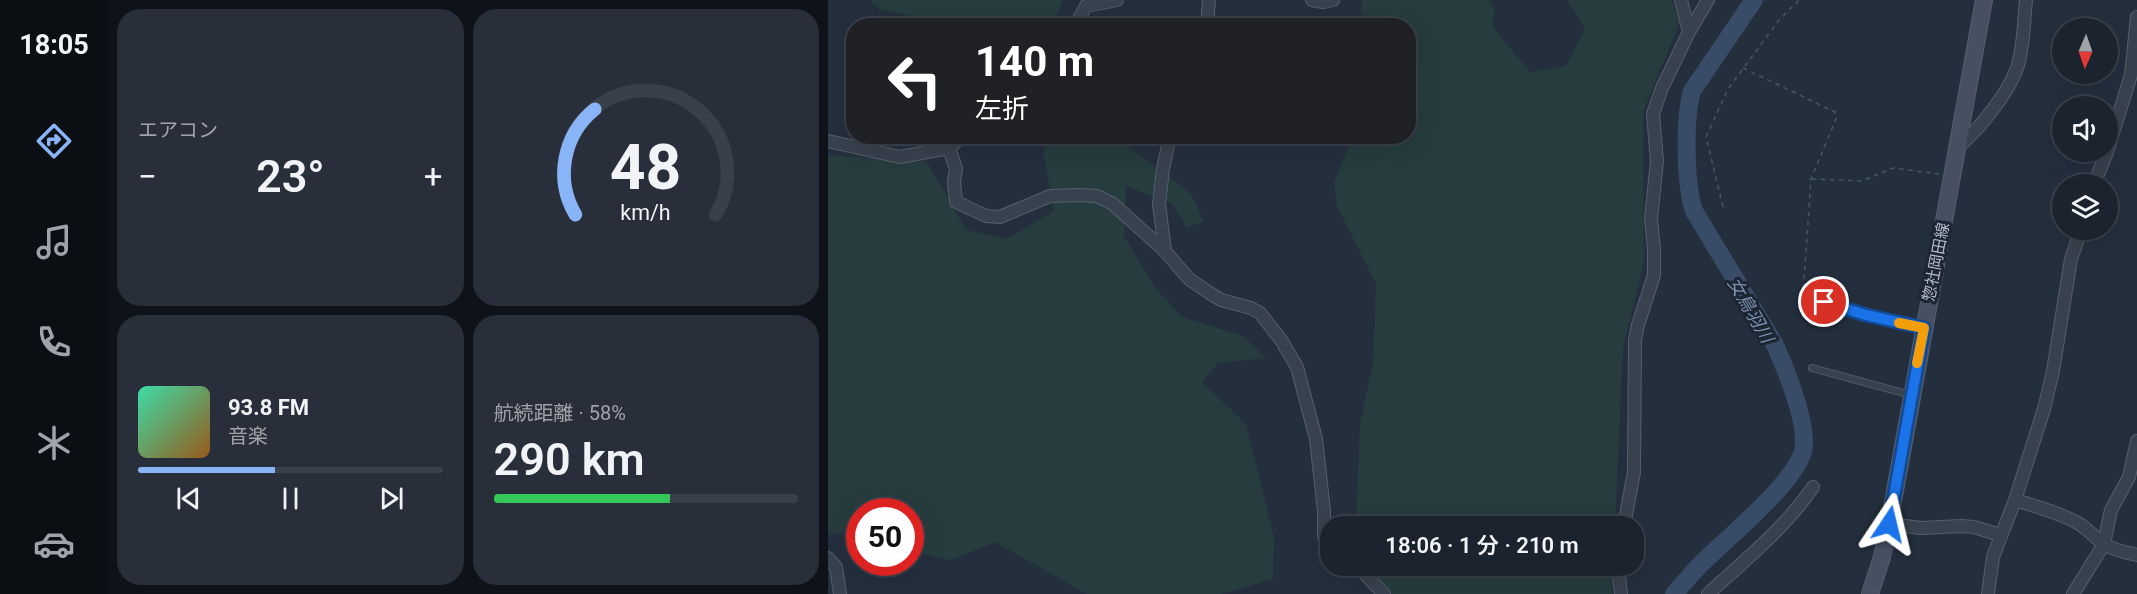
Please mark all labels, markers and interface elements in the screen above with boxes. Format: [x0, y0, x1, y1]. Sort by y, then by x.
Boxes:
north arrow [2052, 18, 2118, 84]
map controls [2052, 18, 2118, 240]
text: 18:05 [19, 29, 89, 61]
text: 140 m [975, 37, 1094, 86]
icon: left [876, 42, 954, 120]
text: 左折 [975, 93, 1029, 125]
button: sound [2052, 96, 2118, 162]
text: エアコン [138, 118, 218, 142]
icon: directions [33, 120, 75, 162]
text: 48 [610, 131, 682, 204]
text: 23° [256, 150, 325, 203]
text: − [138, 157, 157, 196]
text: + [424, 157, 443, 196]
button: layers [2052, 174, 2118, 240]
text: km/h [621, 200, 671, 225]
icon: music [33, 221, 75, 263]
street label: 惣社岡田線 [1919, 221, 1953, 303]
water label: 女鳥羽川 [1724, 274, 1779, 348]
pin [1798, 276, 1849, 327]
icon: arrive [1807, 285, 1840, 318]
icon: phone [33, 321, 75, 363]
text: 93.8 FM [228, 395, 309, 420]
text: 航続距離 · 58% [494, 401, 626, 425]
icon: climate [33, 422, 75, 464]
text: 音楽 [228, 424, 268, 448]
text: 290 km [494, 433, 645, 486]
icon: previous [172, 482, 205, 515]
icon: pause [274, 482, 307, 515]
icon: next [375, 482, 408, 515]
position arrow [1857, 492, 1921, 556]
speed limit sign: 50 [846, 498, 924, 576]
icon: car [33, 523, 75, 565]
text: 18:06 · 1 分 · 210 m [1385, 533, 1579, 558]

